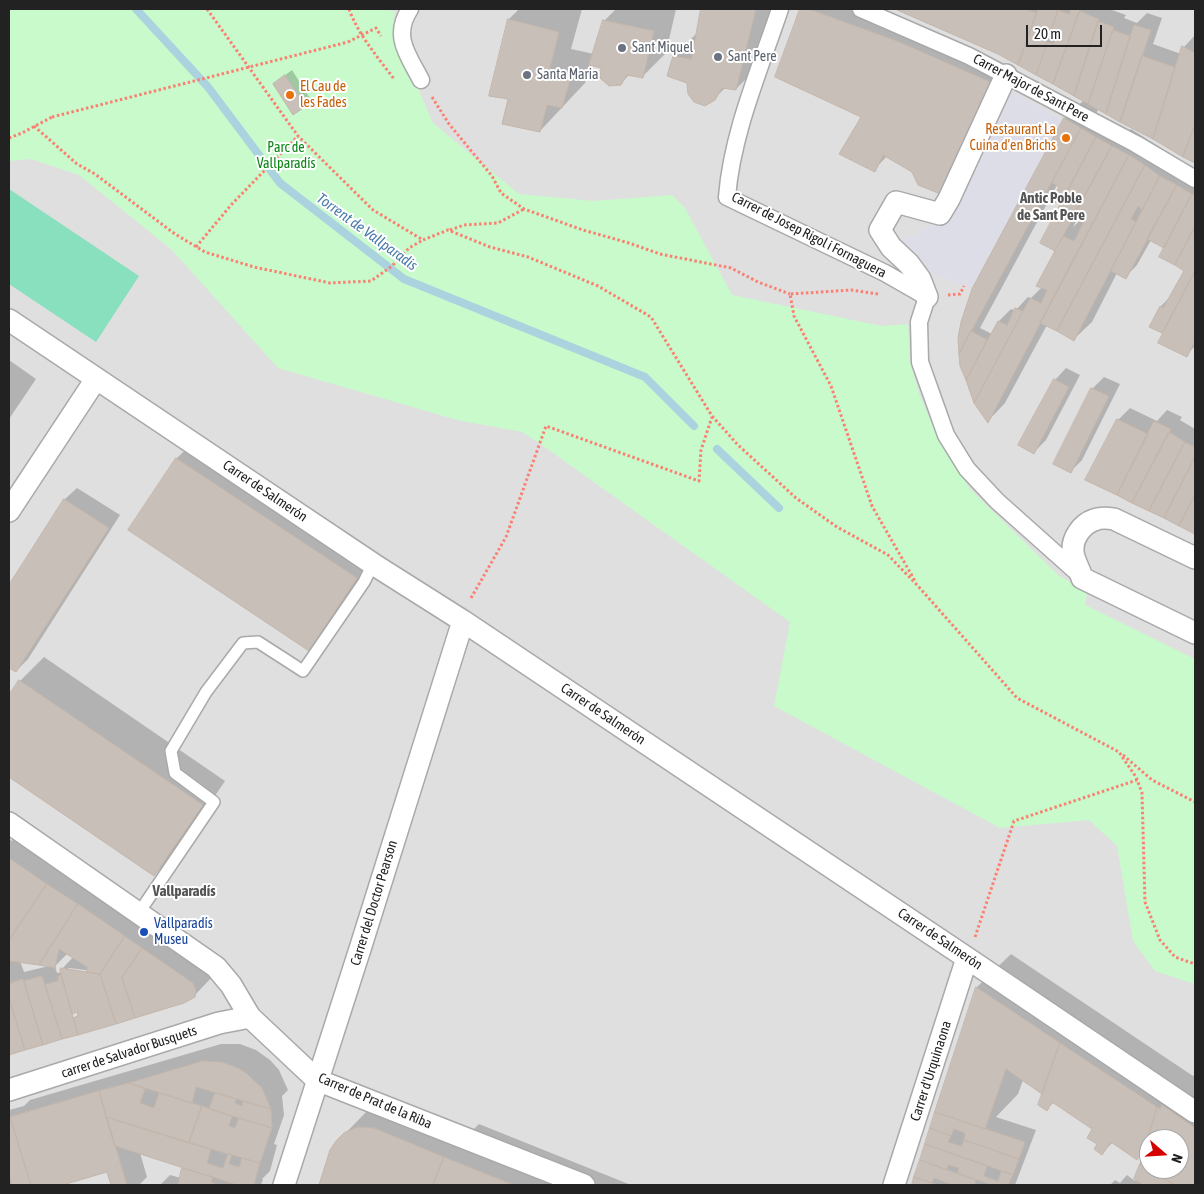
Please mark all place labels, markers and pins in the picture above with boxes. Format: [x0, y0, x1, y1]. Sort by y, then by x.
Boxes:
place label: Sant Miquel [632, 40, 693, 56]
marker: Sant Miquel [616, 42, 628, 54]
place label: Sant Pere [728, 49, 777, 65]
marker: Sant Pere [712, 51, 724, 63]
place label: Santa Maria [537, 67, 598, 83]
marker: Santa Maria [521, 69, 533, 81]
place label: El Cau de les Fades [300, 79, 347, 111]
marker: El Cau de les Fades [284, 89, 296, 101]
place label: Restaurant La Cuina d’en Brichs [970, 122, 1056, 154]
marker: Restaurant La Cuina d’en Brichs [1060, 132, 1072, 144]
place label: Vallparadís Museu [154, 916, 213, 949]
marker: Vallparadís Museu [138, 926, 150, 938]

